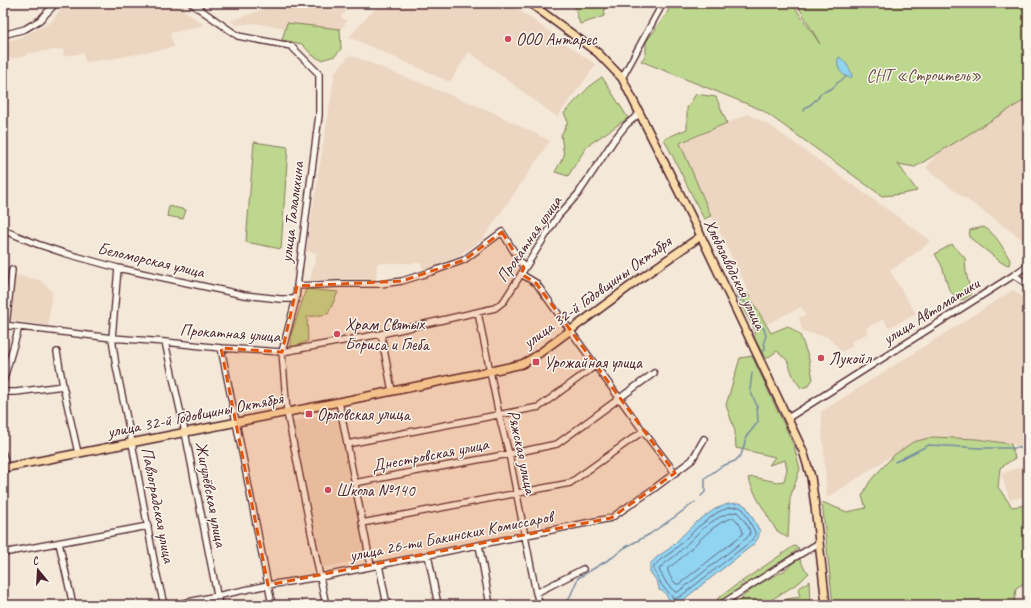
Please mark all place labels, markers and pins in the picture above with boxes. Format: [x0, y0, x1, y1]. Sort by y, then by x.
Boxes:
place label: ООО Антарес [516, 29, 598, 50]
marker: ООО Антарес [503, 34, 513, 44]
place label: Храм Святых Бориса и Глеба [345, 314, 431, 355]
marker: Храм Святых Бориса и Глеба [332, 329, 342, 339]
place label: Лукойл [829, 348, 872, 369]
place label: Урожайная улица [544, 352, 643, 373]
marker: Лукойл [816, 353, 826, 363]
marker: Урожайная улица [531, 357, 541, 367]
place label: Орловская улица [317, 404, 412, 425]
marker: Орловская улица [304, 409, 314, 419]
place label: Школа №140 [336, 480, 416, 501]
marker: Школа №140 [323, 485, 333, 495]

